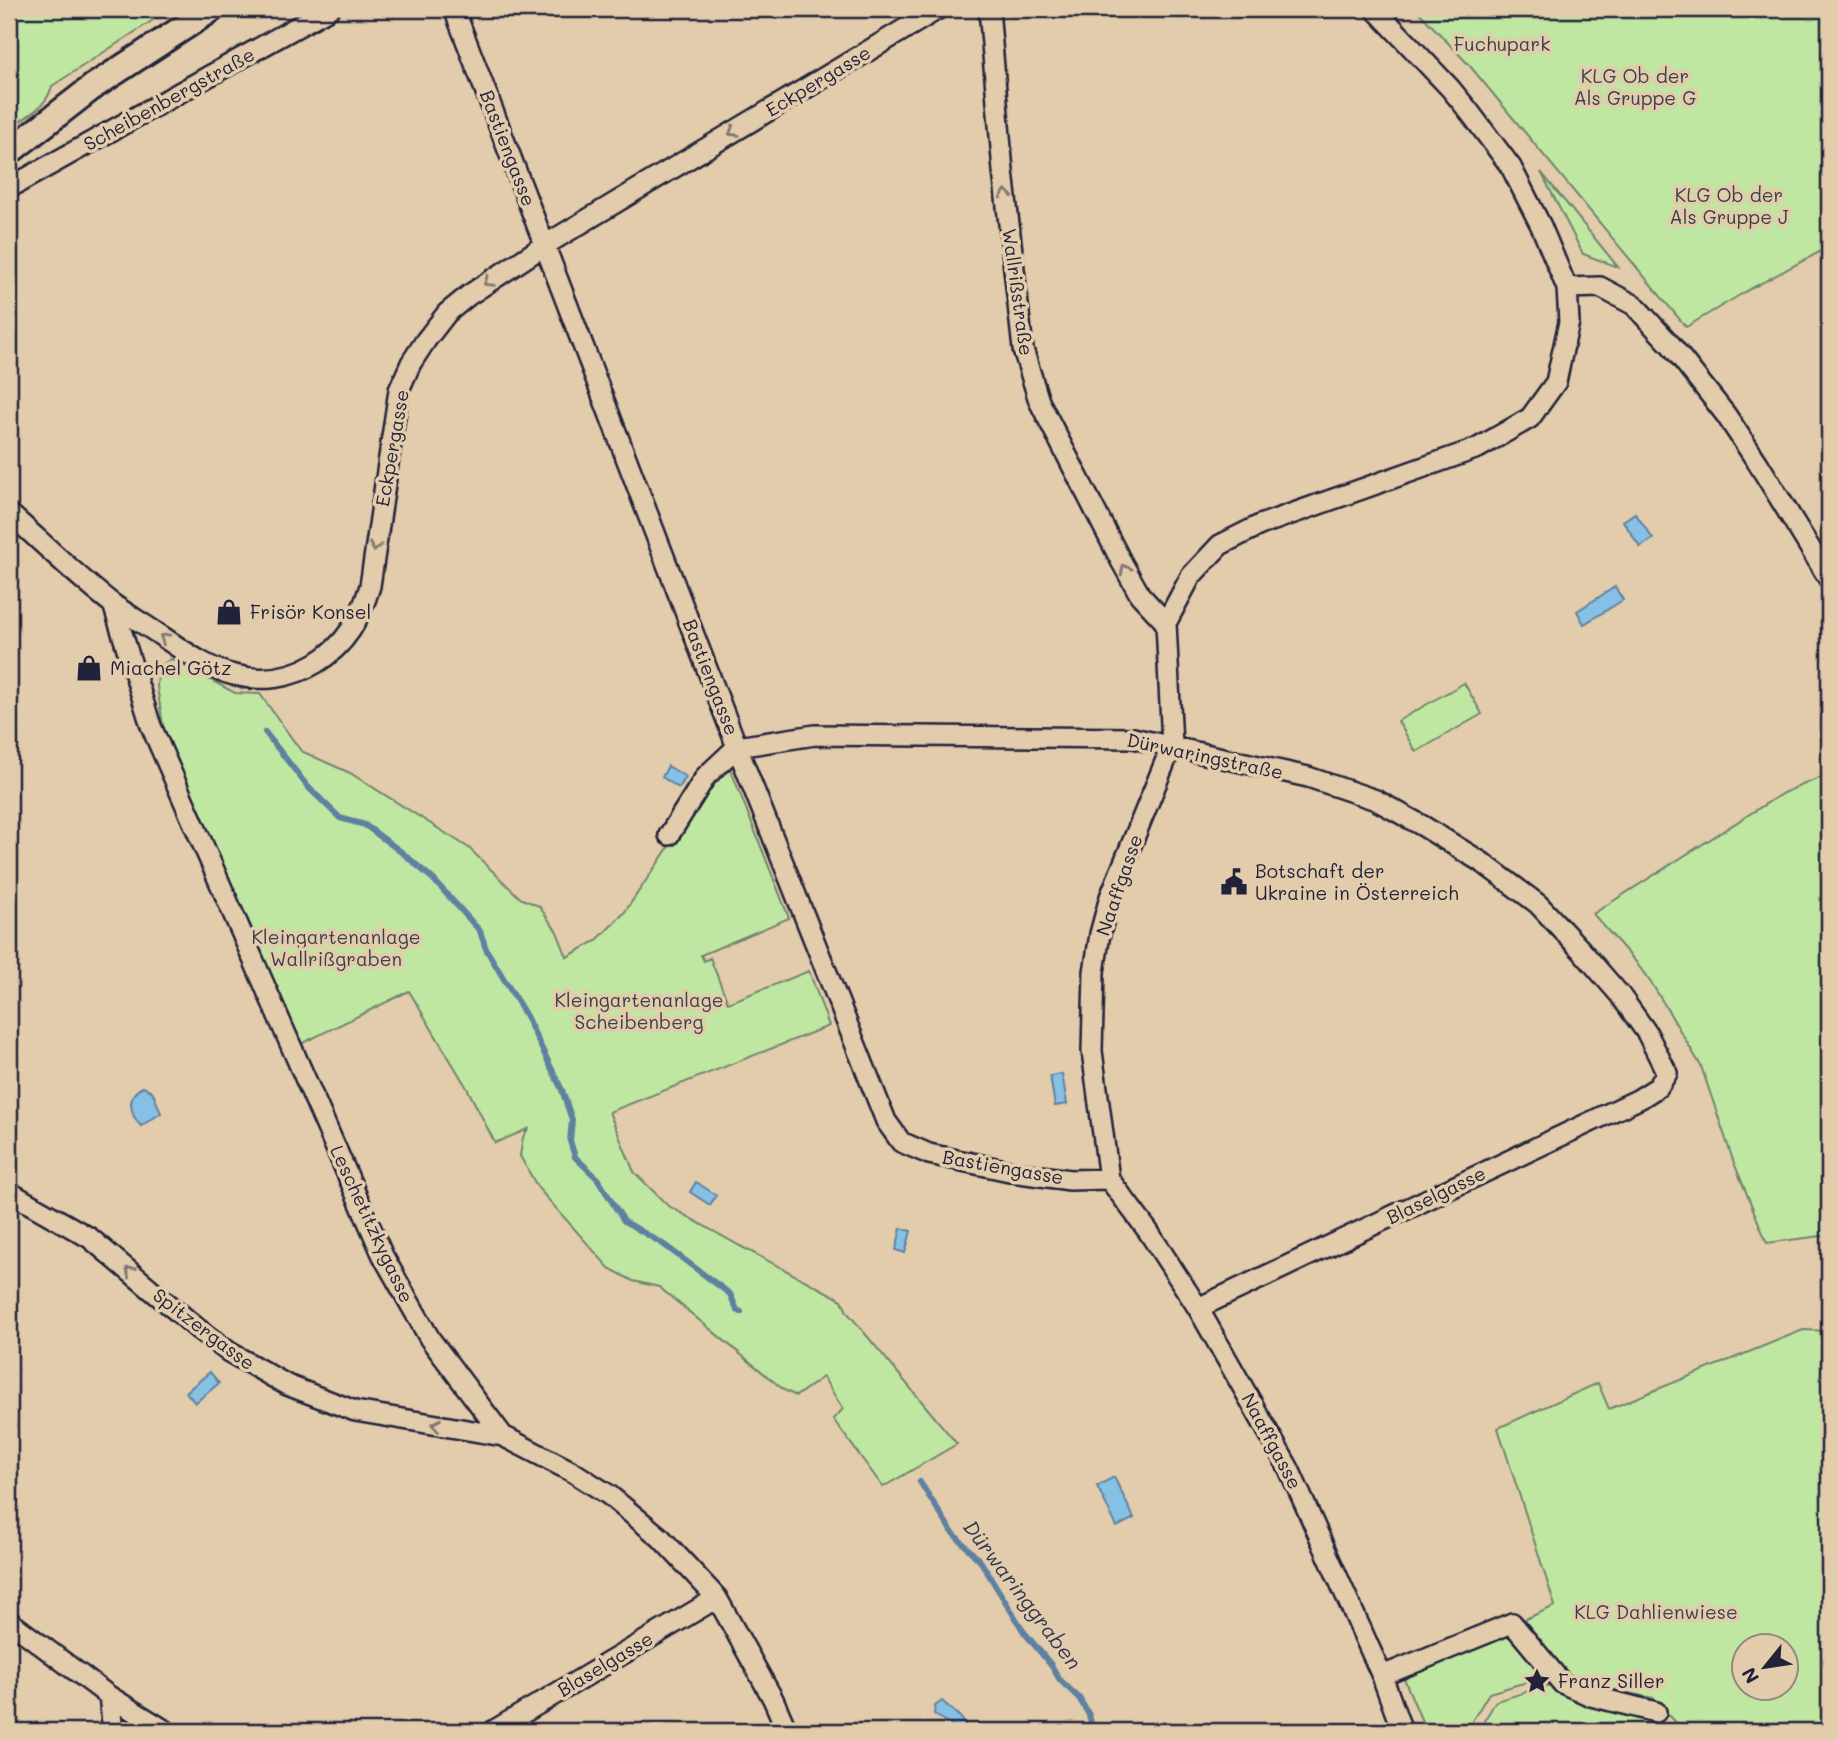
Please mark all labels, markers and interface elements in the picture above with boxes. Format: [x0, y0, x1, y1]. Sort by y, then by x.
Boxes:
park label: Fuchupark [1454, 31, 1550, 56]
street label: Eckpergasse [761, 39, 875, 122]
street label: Scheibenbergstraße [79, 41, 259, 156]
park label: KLG Ob der Als Gruppe G [1574, 63, 1696, 110]
street label: Bastiengasse [475, 86, 542, 209]
one-way arrow [727, 124, 740, 137]
park label: KLG Ob der Als Gruppe J [1670, 182, 1789, 229]
one-way arrow [998, 188, 1013, 200]
street label: Wallrißstraße [997, 227, 1040, 357]
one-way arrow [483, 274, 496, 287]
street label: Eckpergasse [369, 388, 414, 508]
one-way arrow [368, 541, 383, 553]
one-way arrow [1120, 564, 1133, 576]
shop icon: Frisör Konsel [214, 597, 244, 627]
place label: Frisör Konsel [250, 599, 371, 624]
street label: Bastiengasse [678, 615, 745, 738]
one-way arrow [159, 633, 172, 646]
shop icon: Miachel Götz [74, 653, 104, 683]
place label: Miachel Götz [110, 655, 232, 680]
street label: Dürwaringstraße [1125, 727, 1286, 784]
street label: Naaffgasse [1090, 831, 1148, 939]
place label: Botschaft der Ukraine in Österreich [1255, 858, 1459, 905]
public building icon: Botschaft der Ukraine in Österreich [1219, 867, 1249, 897]
park label: Kleingartenanlage Wallrißgraben [251, 924, 421, 971]
park label: Kleingartenanlage Scheibenberg [554, 987, 724, 1034]
street label: Leschetitzkygasse [325, 1141, 420, 1306]
street label: Bastiengasse [941, 1144, 1066, 1189]
street label: Blaselgasse [1382, 1160, 1489, 1229]
one-way arrow [125, 1267, 138, 1279]
street label: Spitzergasse [148, 1282, 260, 1375]
street label: Naaffgasse [1237, 1388, 1308, 1493]
one-way arrow [430, 1418, 442, 1433]
water label: Dürwaringgraben [958, 1514, 1088, 1674]
park label: KLG Dahlienwiese [1574, 1599, 1738, 1624]
street label: Blaselgasse [552, 1625, 657, 1702]
north arrow [1730, 1632, 1800, 1702]
text: N [1735, 1663, 1764, 1688]
place icon: Franz Siller [1522, 1666, 1552, 1696]
place label: Franz Siller [1558, 1668, 1665, 1693]

